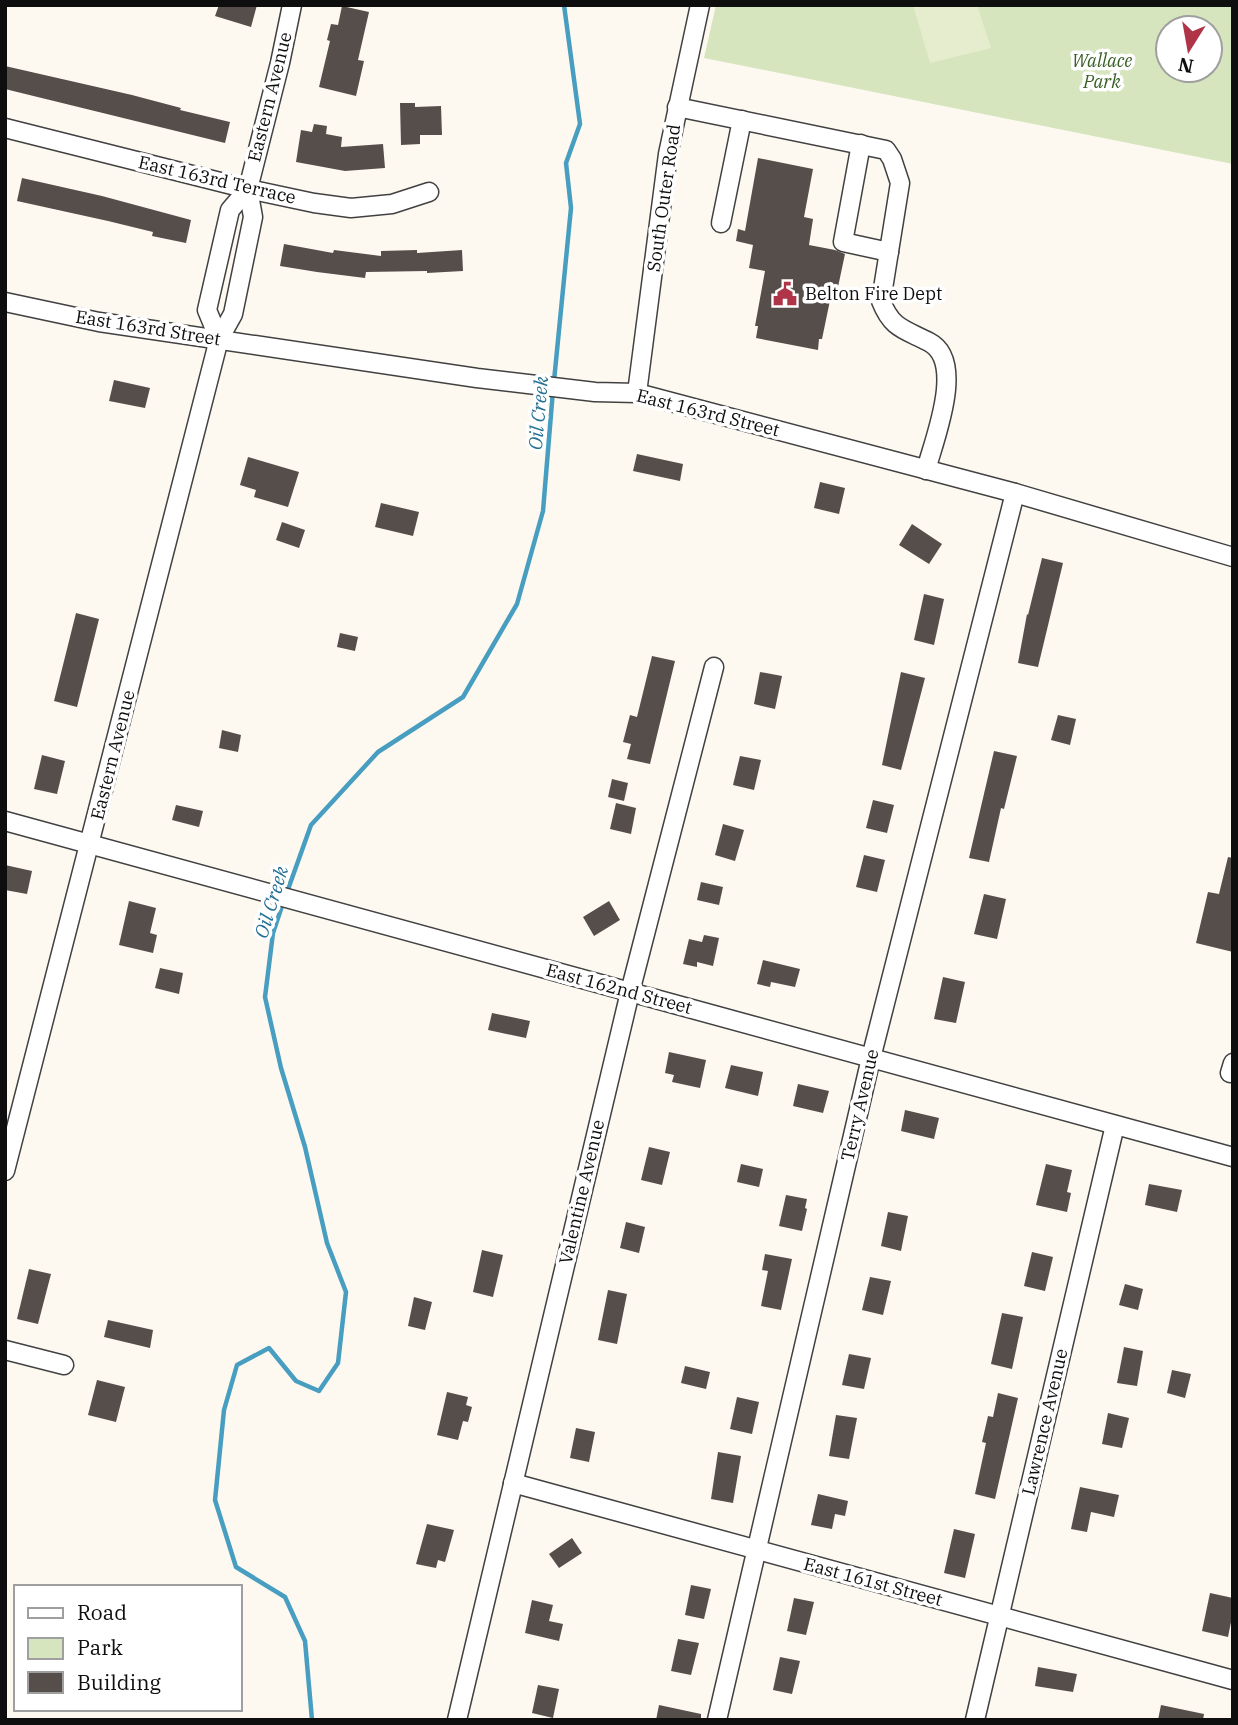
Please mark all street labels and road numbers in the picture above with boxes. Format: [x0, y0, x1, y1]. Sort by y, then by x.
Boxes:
street label: Eastern Avenue [242, 30, 297, 164]
street label: South Outer Road [642, 123, 685, 273]
street label: East 163rd Terrace [136, 150, 298, 209]
street label: East 163rd Street [74, 305, 222, 350]
street label: East 163rd Street [634, 384, 782, 441]
street label: Eastern Avenue [85, 688, 140, 822]
street label: East 162nd Street [544, 958, 695, 1019]
street label: Terry Avenue [835, 1047, 884, 1163]
street label: Valentine Avenue [554, 1117, 609, 1266]
street label: Lawrence Avenue [1016, 1346, 1073, 1497]
street label: East 161st Street [801, 1552, 945, 1611]

